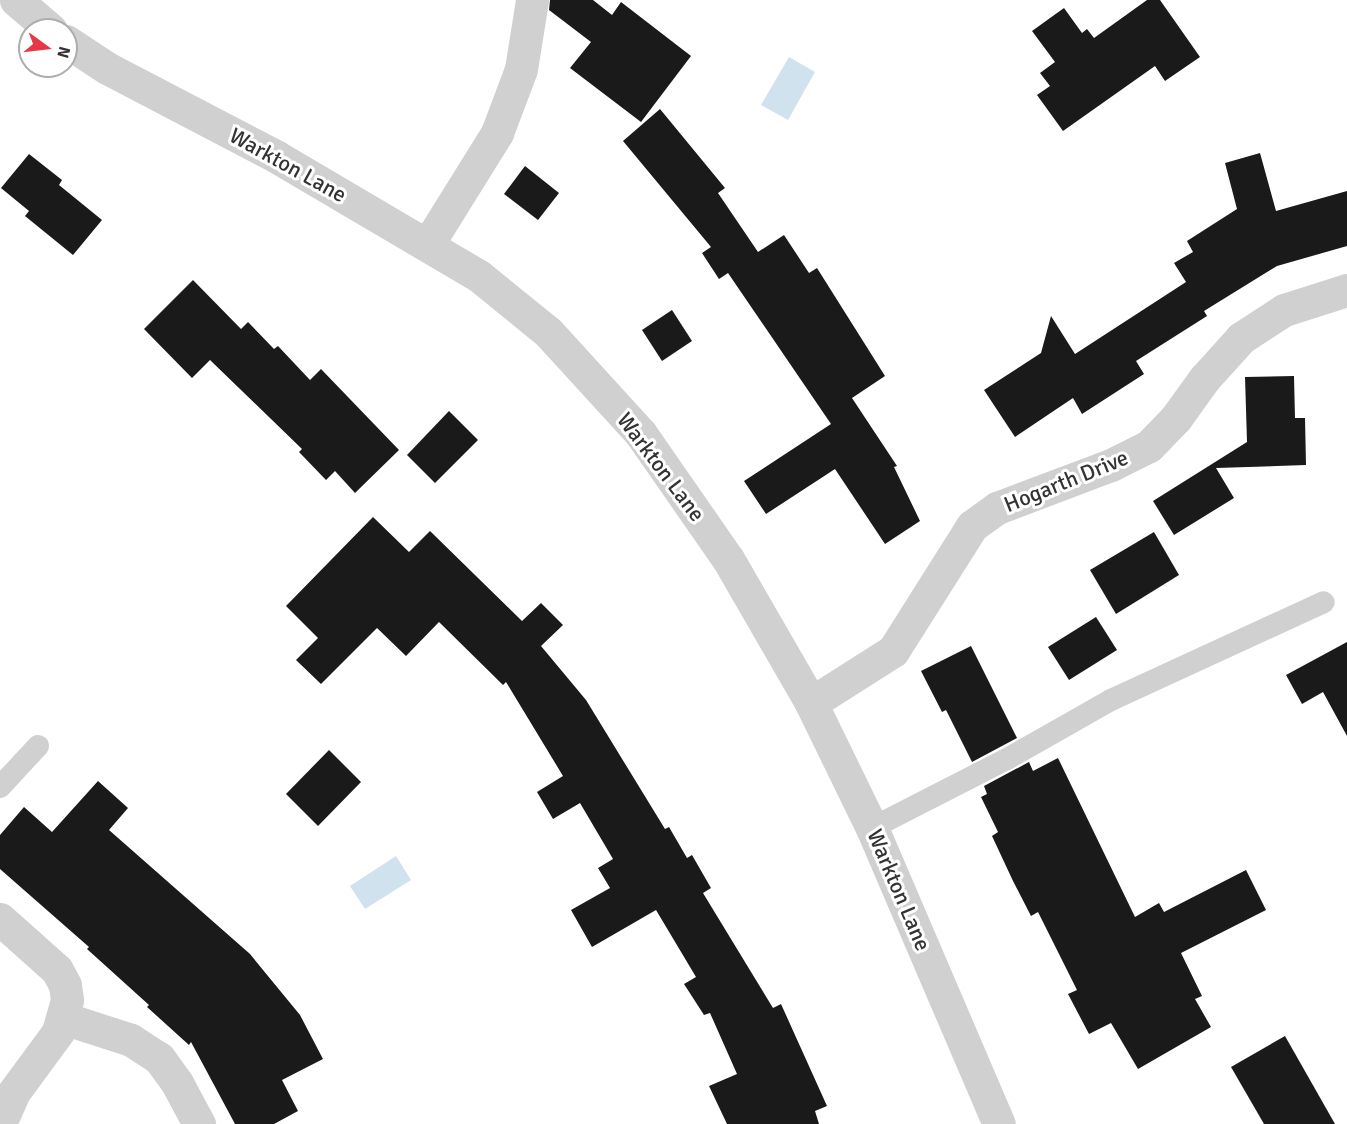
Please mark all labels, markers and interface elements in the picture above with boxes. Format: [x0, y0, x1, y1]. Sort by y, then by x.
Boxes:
north arrow [18, 18, 78, 78]
text: N [52, 44, 75, 60]
street label: Warkton Lane [225, 122, 351, 208]
street label: Warkton Lane [612, 407, 710, 527]
street label: Hogarth Drive [1000, 444, 1132, 518]
street label: Warkton Lane [862, 825, 936, 955]

